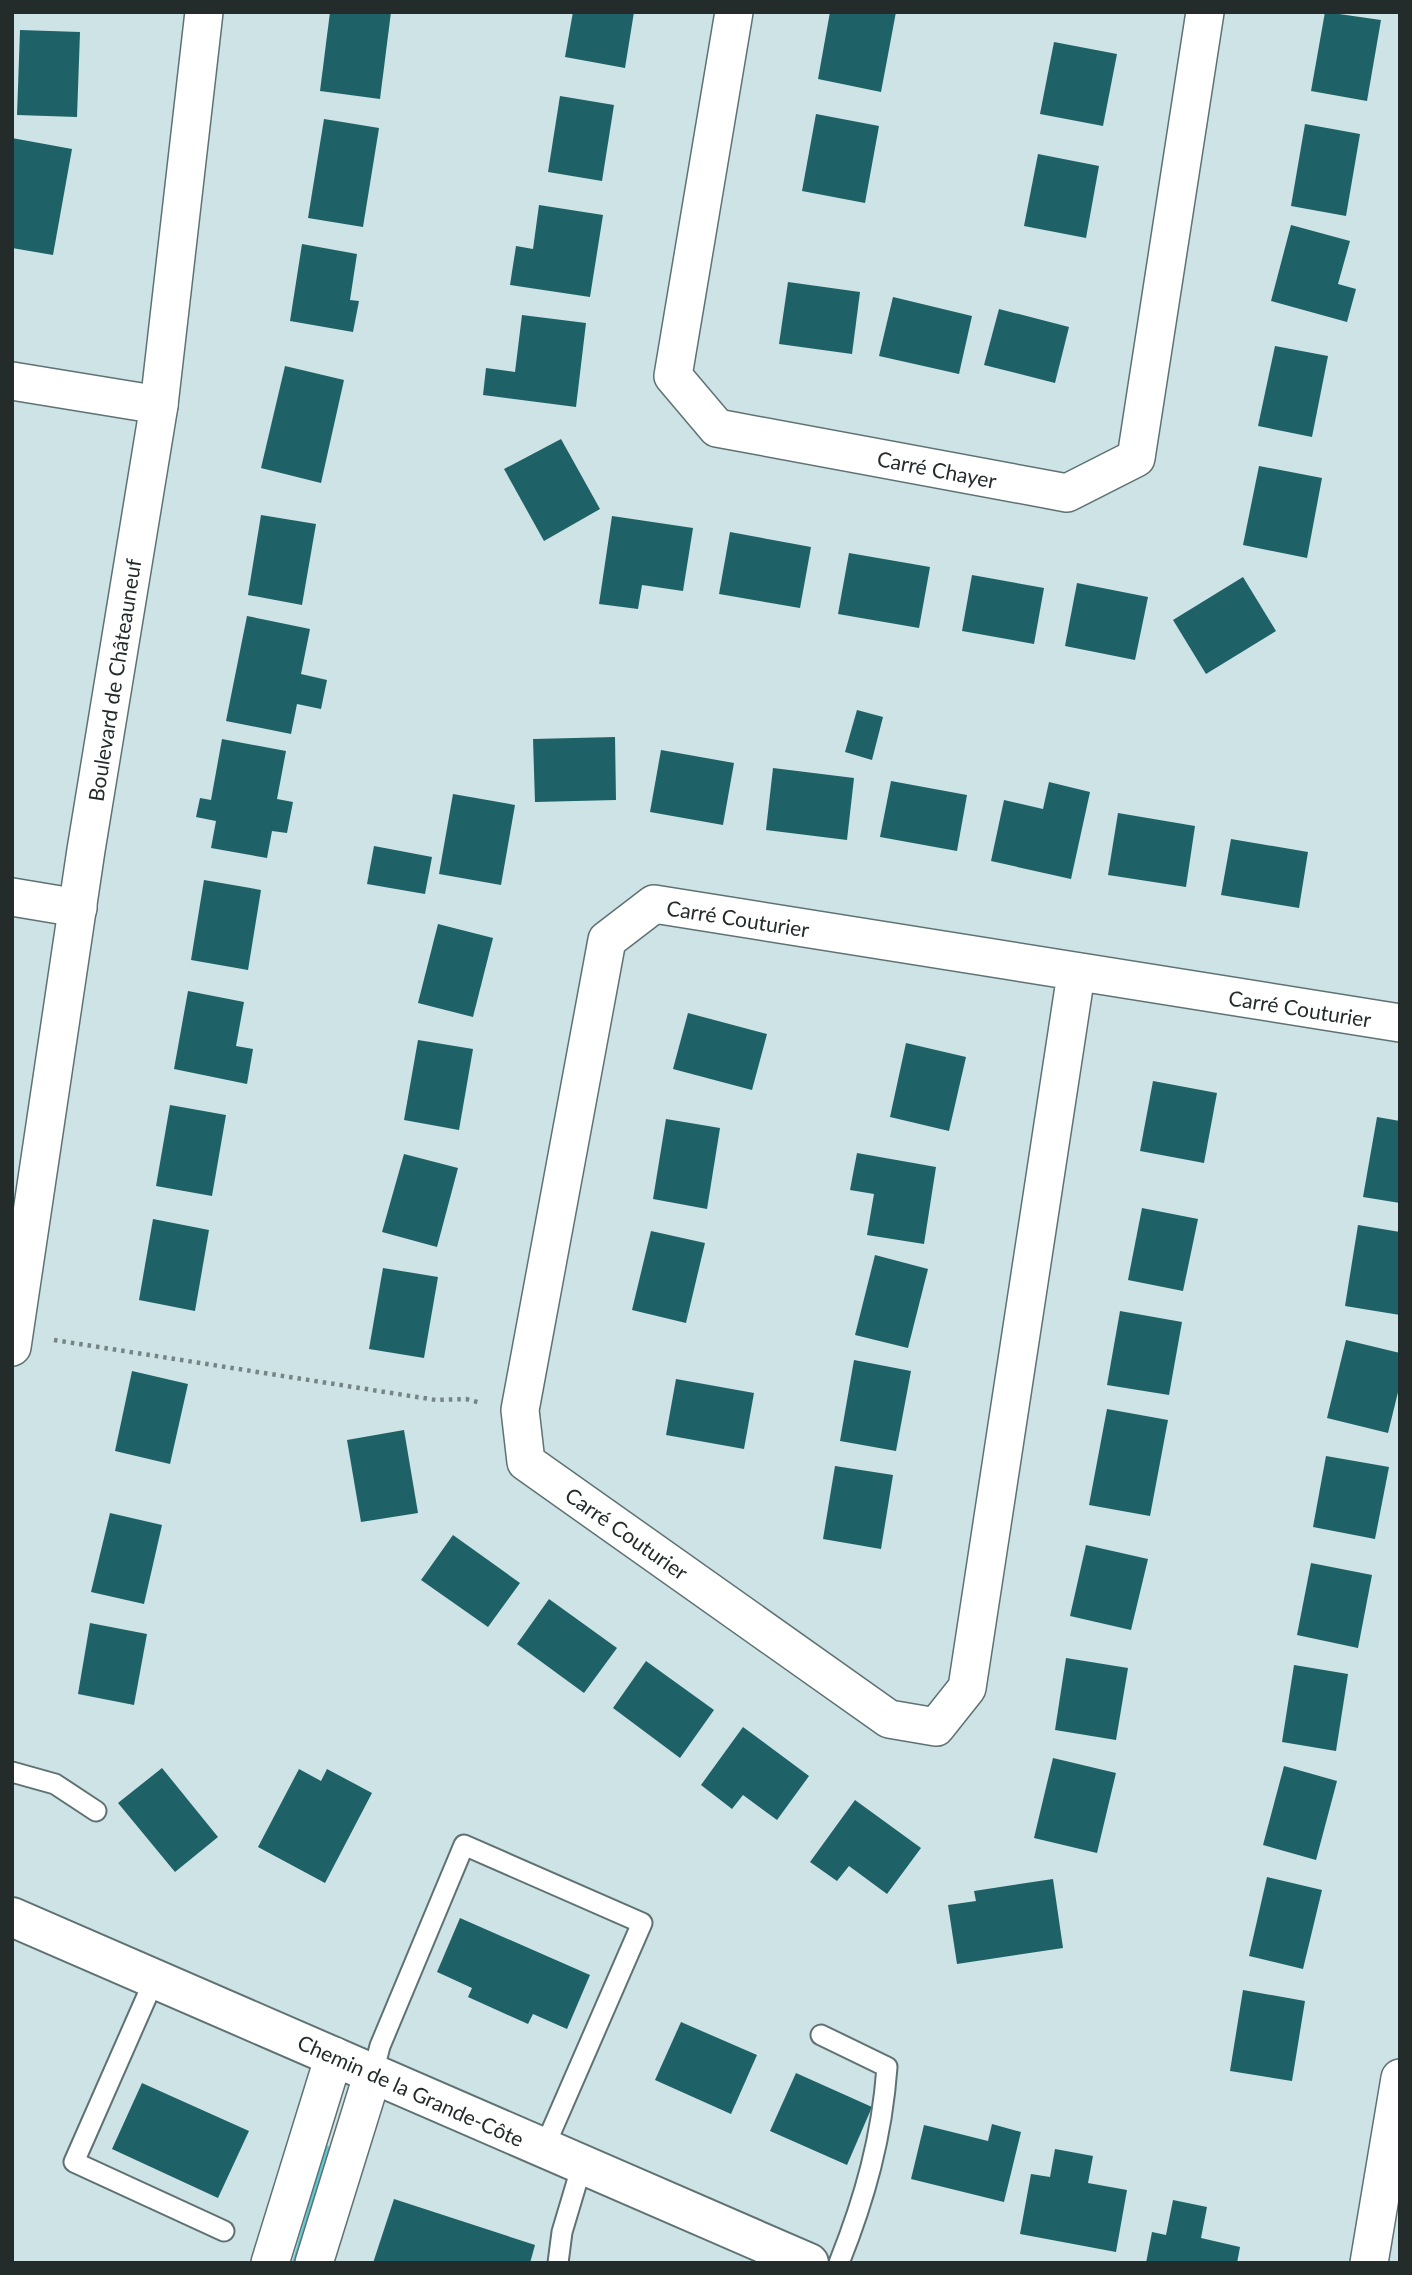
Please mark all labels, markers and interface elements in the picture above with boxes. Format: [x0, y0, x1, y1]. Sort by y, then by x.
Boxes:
street label: Carré Chayer [875, 445, 999, 493]
street label: Boulevard de Châteauneuf [82, 556, 146, 803]
street label: Carré Couturier [665, 894, 811, 942]
street label: Carré Couturier [1227, 984, 1373, 1032]
street label: Carré Couturier [561, 1481, 693, 1585]
street label: Chemin de la Grande-Côte [294, 2029, 528, 2151]

